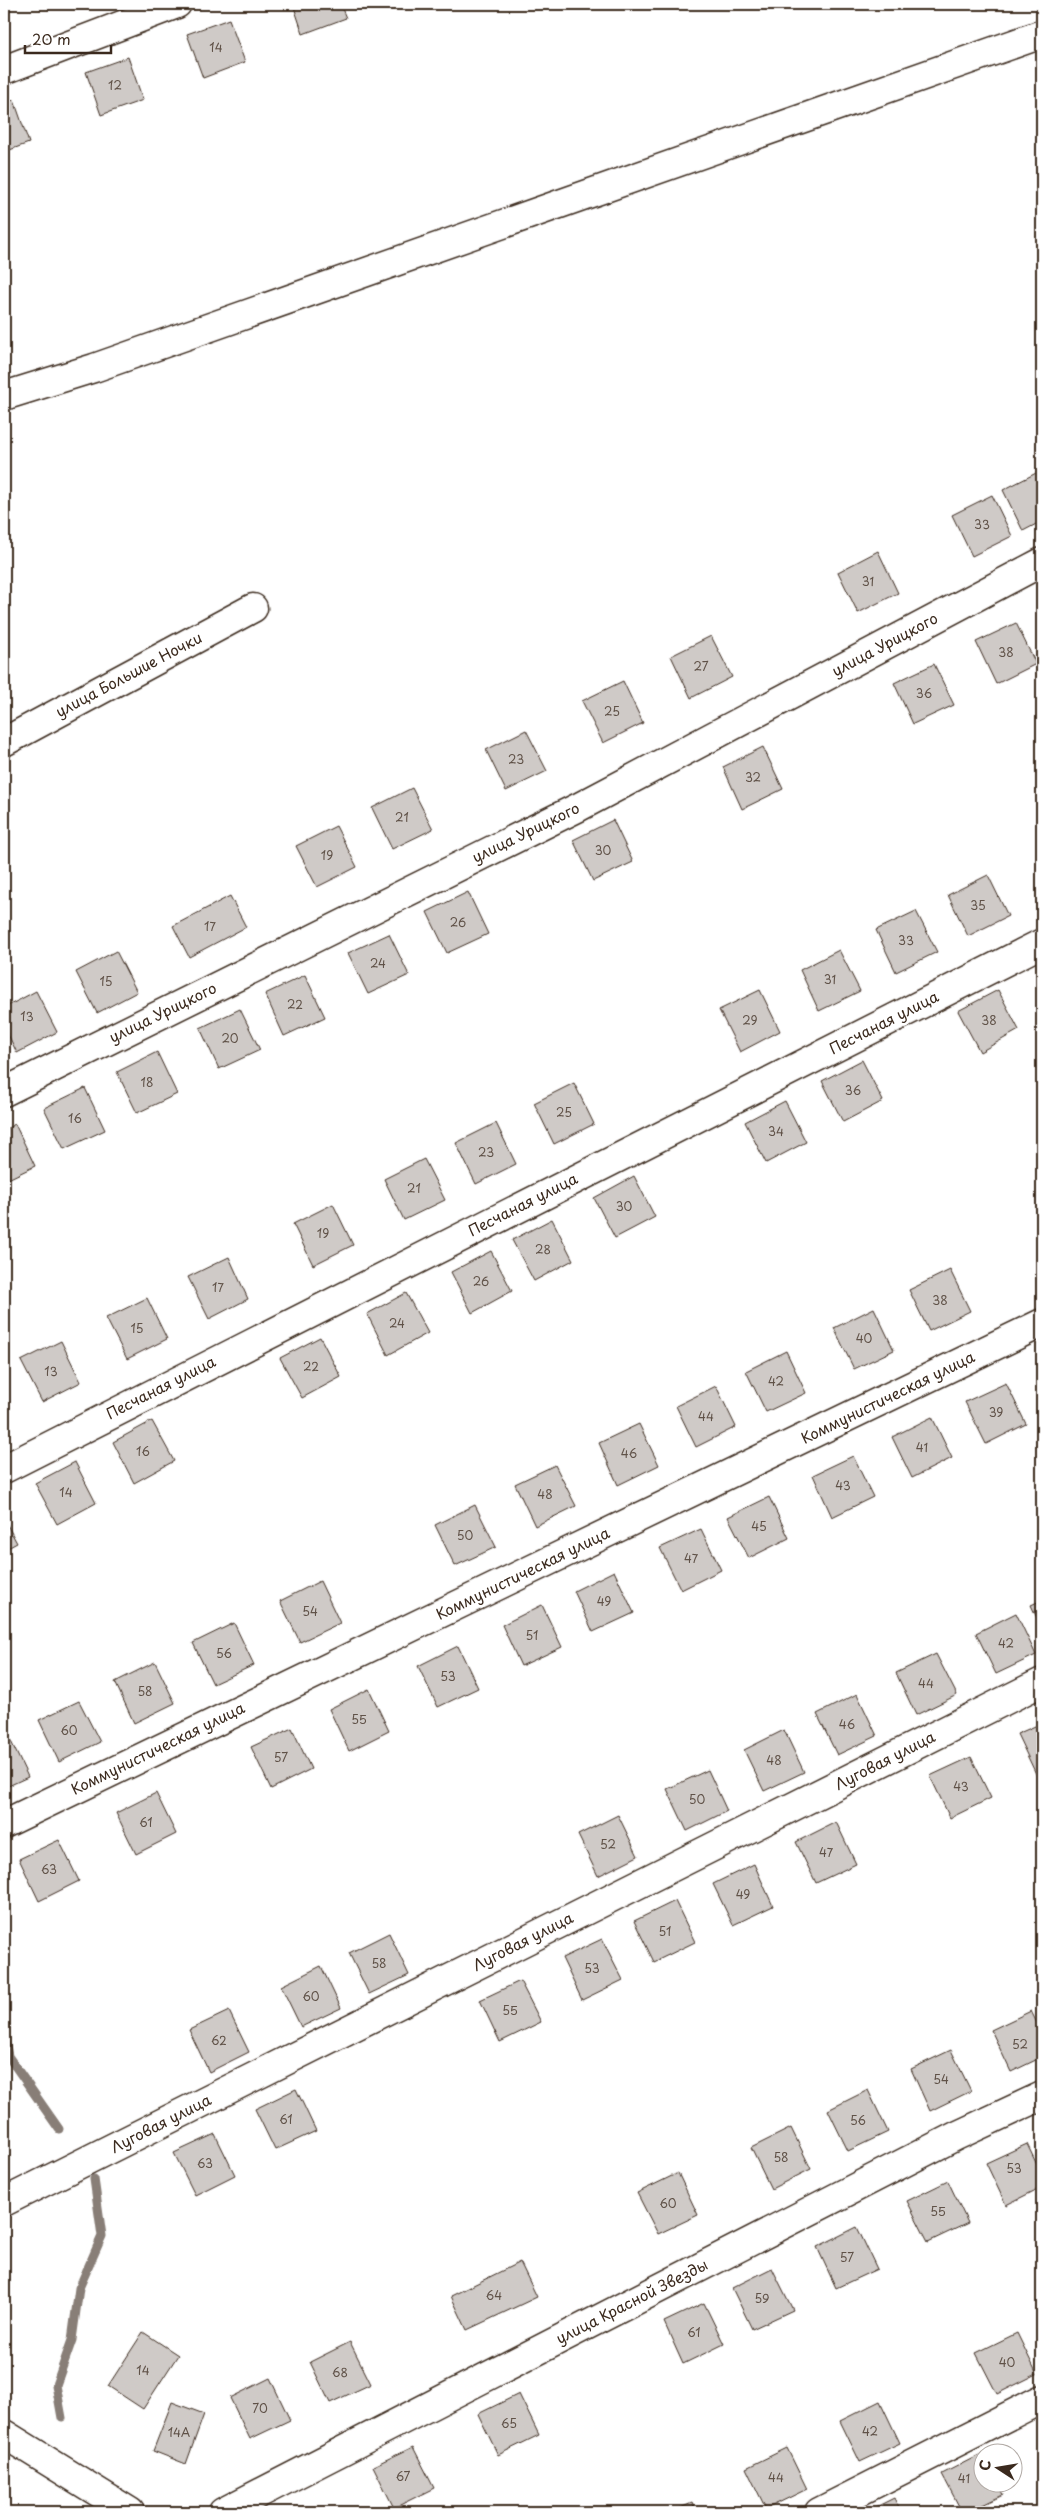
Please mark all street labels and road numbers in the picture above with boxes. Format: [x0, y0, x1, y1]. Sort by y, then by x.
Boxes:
street label: улица Урицкого [827, 606, 942, 681]
street label: улица Большие Ночки [51, 625, 206, 722]
street label: улица Урицкого [468, 796, 583, 868]
street label: улица Урицкого [105, 976, 220, 1048]
street label: Песчаная улица [824, 984, 943, 1059]
street label: Песчаная улица [463, 1166, 582, 1241]
street label: Коммунистическая улица [797, 1344, 979, 1449]
street label: Песчаная улица [101, 1349, 220, 1424]
street label: Коммунистическая улица [432, 1520, 614, 1625]
street label: Коммунистическая улица [67, 1695, 249, 1800]
street label: Луговая улица [830, 1724, 939, 1795]
street label: Луговая улица [468, 1905, 577, 1976]
street label: Луговая улица [106, 2087, 215, 2158]
street label: улица Красной Звезды [551, 2252, 711, 2349]

